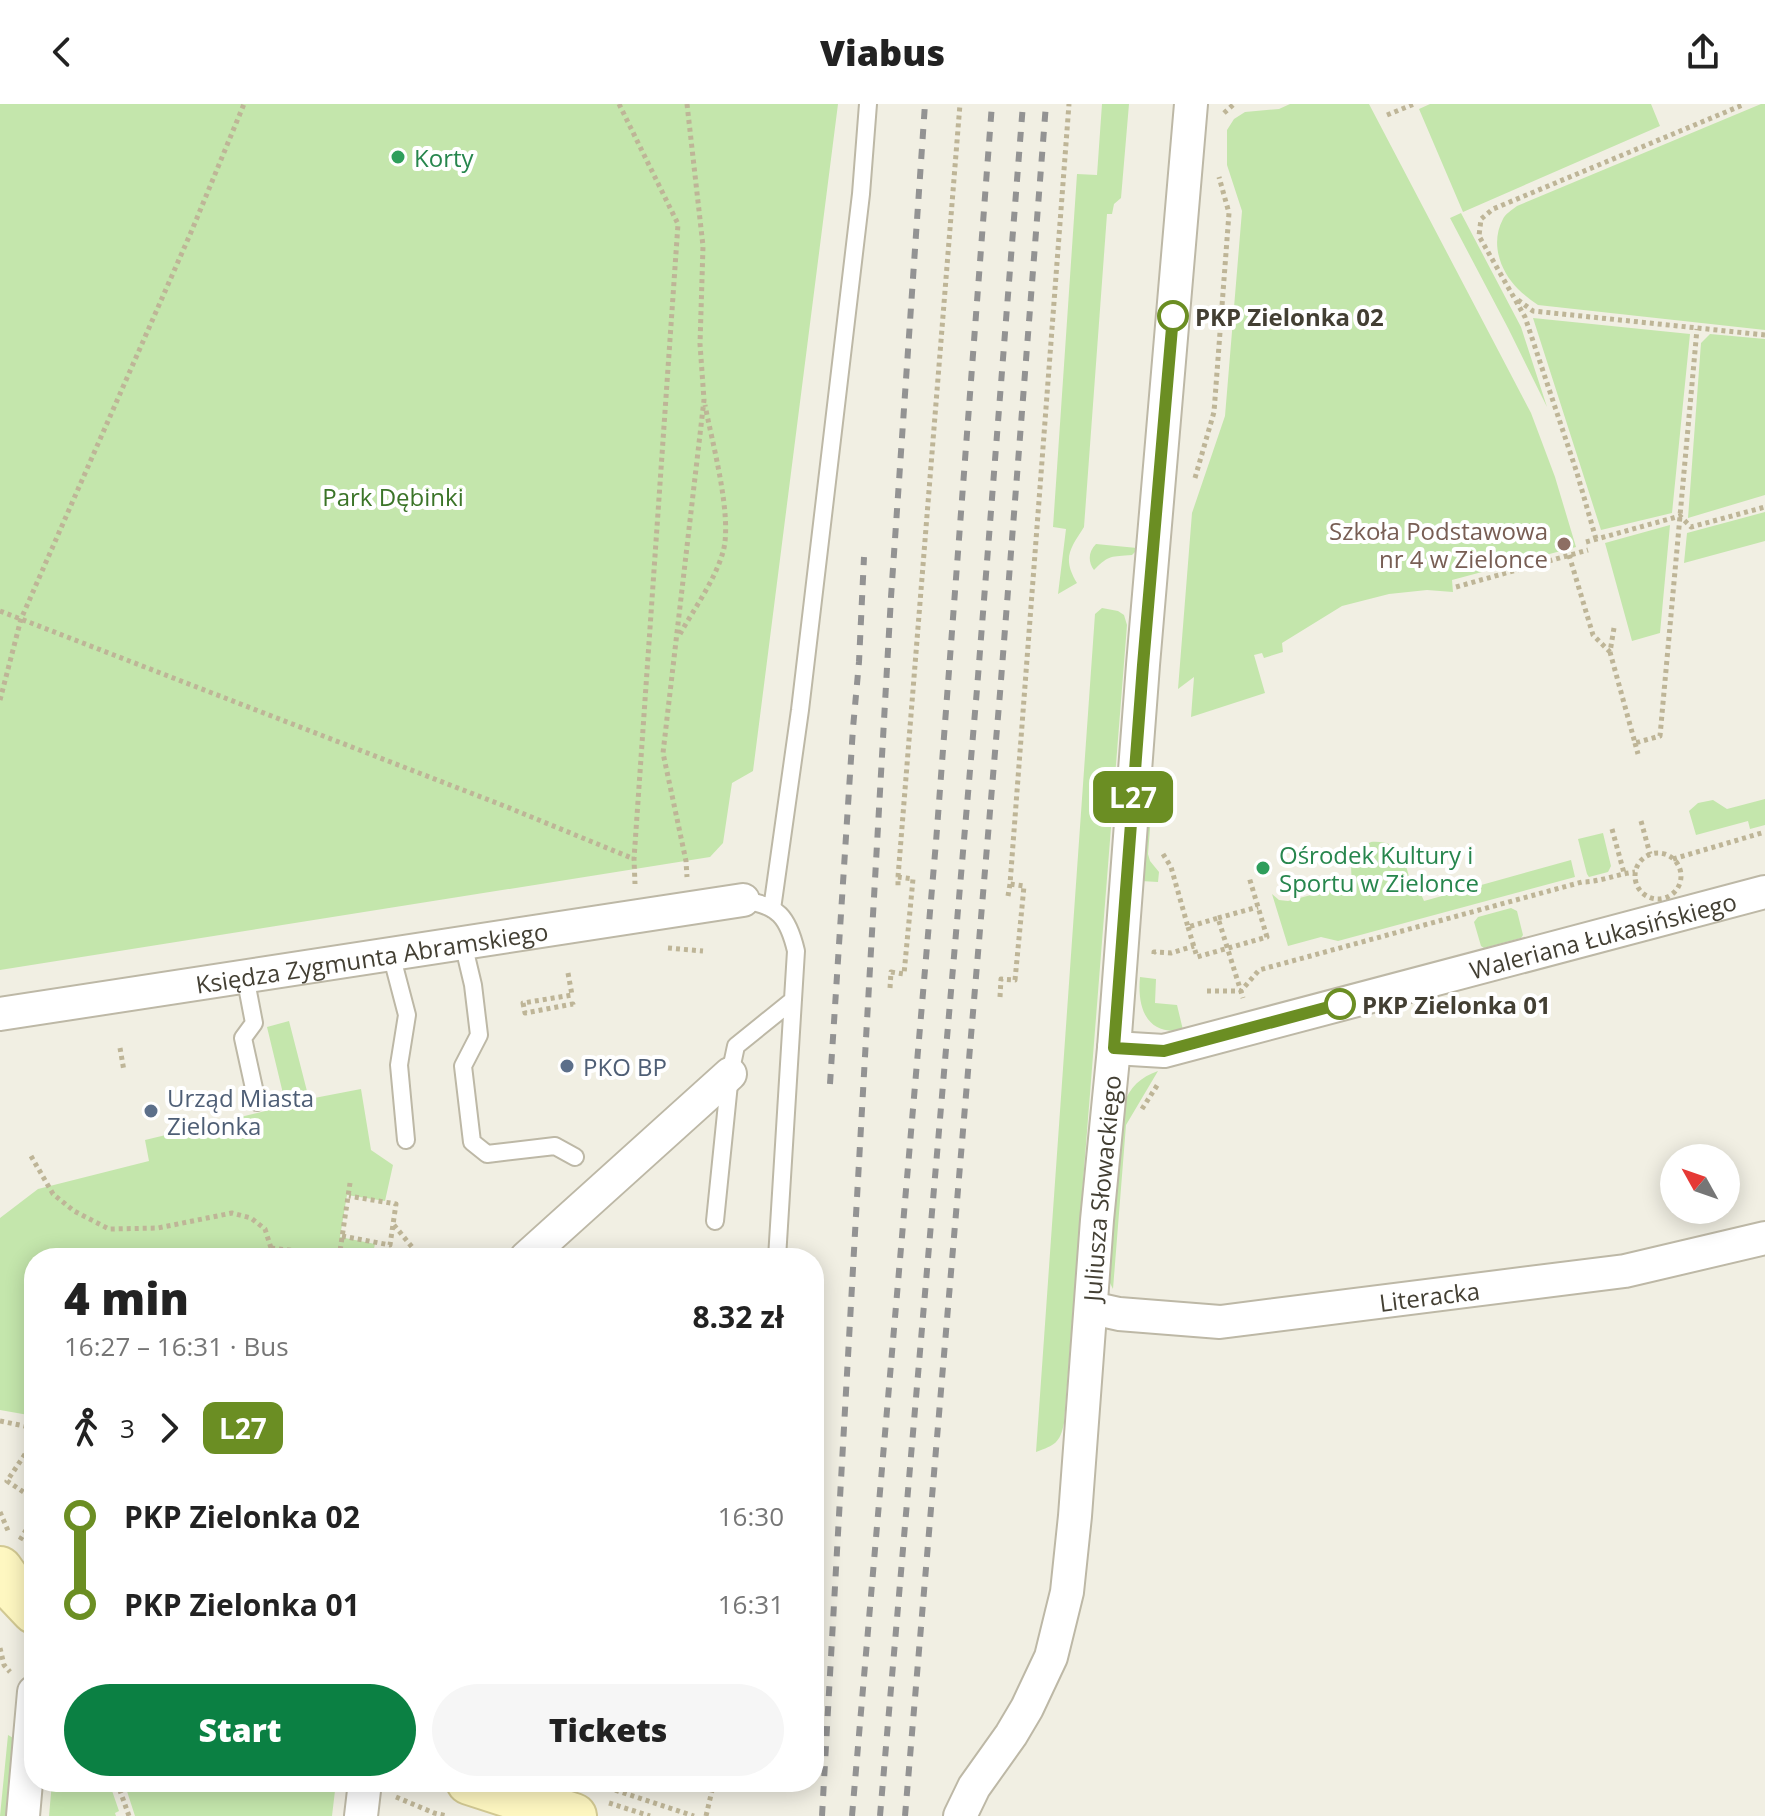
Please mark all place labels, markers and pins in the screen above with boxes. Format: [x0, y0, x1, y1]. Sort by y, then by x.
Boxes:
place label: Korty [414, 141, 474, 174]
marker: Korty [389, 148, 407, 166]
place label: PKP Zielonka 02 [1195, 300, 1384, 333]
marker: PKP Zielonka 02 [1158, 301, 1188, 331]
place label: Szkoła Podstawowa nr 4 w Zielonce [1329, 514, 1548, 575]
marker: Szkoła Podstawowa nr 4 w Zielonce [1555, 535, 1573, 553]
place label: Ośrodek Kultury i Sportu w Zielonce [1279, 838, 1479, 899]
marker: Ośrodek Kultury i Sportu w Zielonce [1254, 859, 1272, 877]
place label: PKP Zielonka 01 [1362, 988, 1551, 1021]
marker: PKP Zielonka 01 [1325, 989, 1355, 1019]
place label: PKO BP [583, 1050, 667, 1083]
marker: PKO BP [558, 1057, 576, 1075]
place label: Urząd Miasta Zielonka [167, 1081, 314, 1142]
marker: Urząd Miasta Zielonka [142, 1102, 160, 1120]

